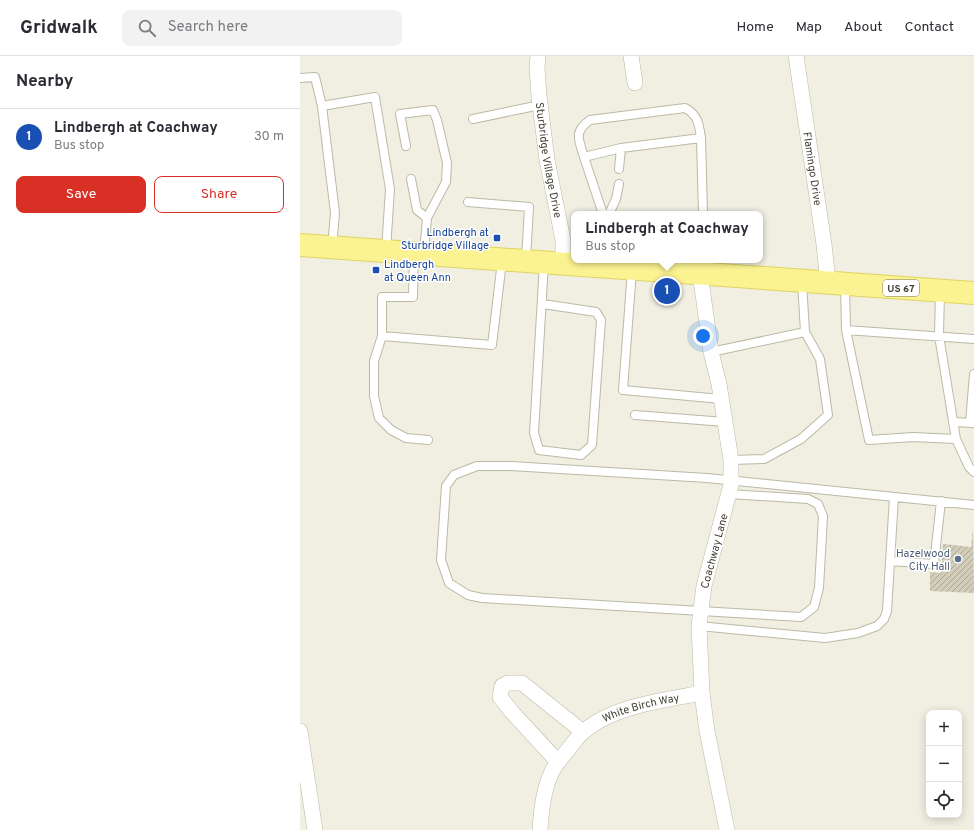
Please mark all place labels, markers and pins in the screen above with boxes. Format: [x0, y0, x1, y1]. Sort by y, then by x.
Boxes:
place label: Lindbergh at Sturbridge Village [401, 226, 489, 253]
marker: Lindbergh at Sturbridge Village [492, 233, 502, 243]
place label: Lindbergh at Queen Ann [384, 258, 451, 285]
marker: Lindbergh at Queen Ann [371, 265, 381, 275]
pin: 1 [654, 276, 680, 306]
place label: Hazelwood City Hall [896, 547, 950, 574]
marker: Hazelwood City Hall [953, 554, 963, 564]

